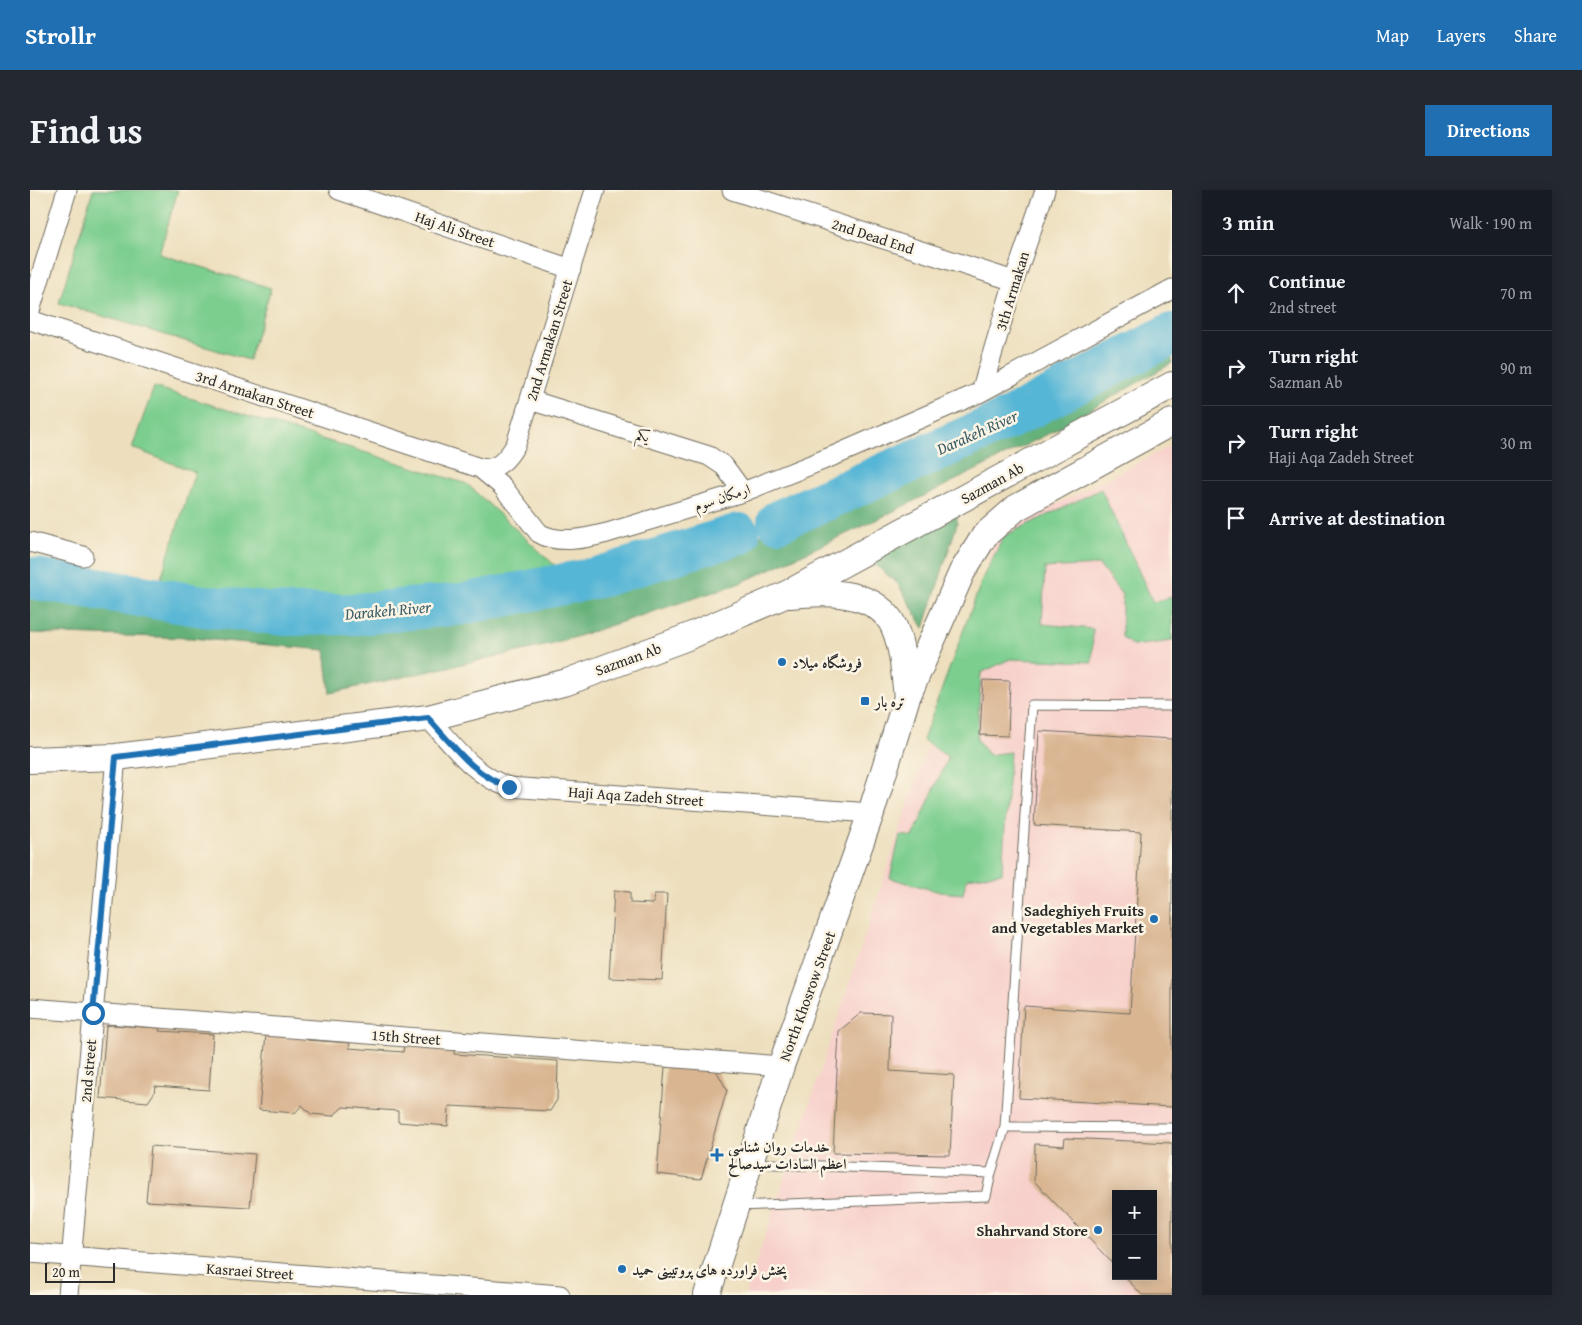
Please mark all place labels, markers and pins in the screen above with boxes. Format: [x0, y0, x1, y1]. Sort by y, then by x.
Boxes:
place label: فروشگاه میلاد [792, 652, 862, 673]
marker: فروشگاه میلاد [776, 656, 788, 668]
place label: تره بار [873, 691, 905, 712]
marker: تره بار [859, 695, 871, 707]
place label: Sadeghiyeh Fruits and Vegetables Market [992, 900, 1144, 938]
marker: Sadeghiyeh Fruits and Vegetables Market [1148, 913, 1160, 925]
place label: خدمات روان شناسی اعظم السادات سیدصالح [728, 1136, 846, 1178]
marker: خدمات روان شناسی اعظم السادات سیدصالح [710, 1148, 724, 1162]
place label: Shahrvand Store [976, 1220, 1088, 1241]
marker: Shahrvand Store [1092, 1224, 1104, 1236]
place label: پخش فراورده های پروتیینی حمید [632, 1259, 787, 1281]
marker: پخش فراورده های پروتیینی حمید [616, 1263, 628, 1275]

